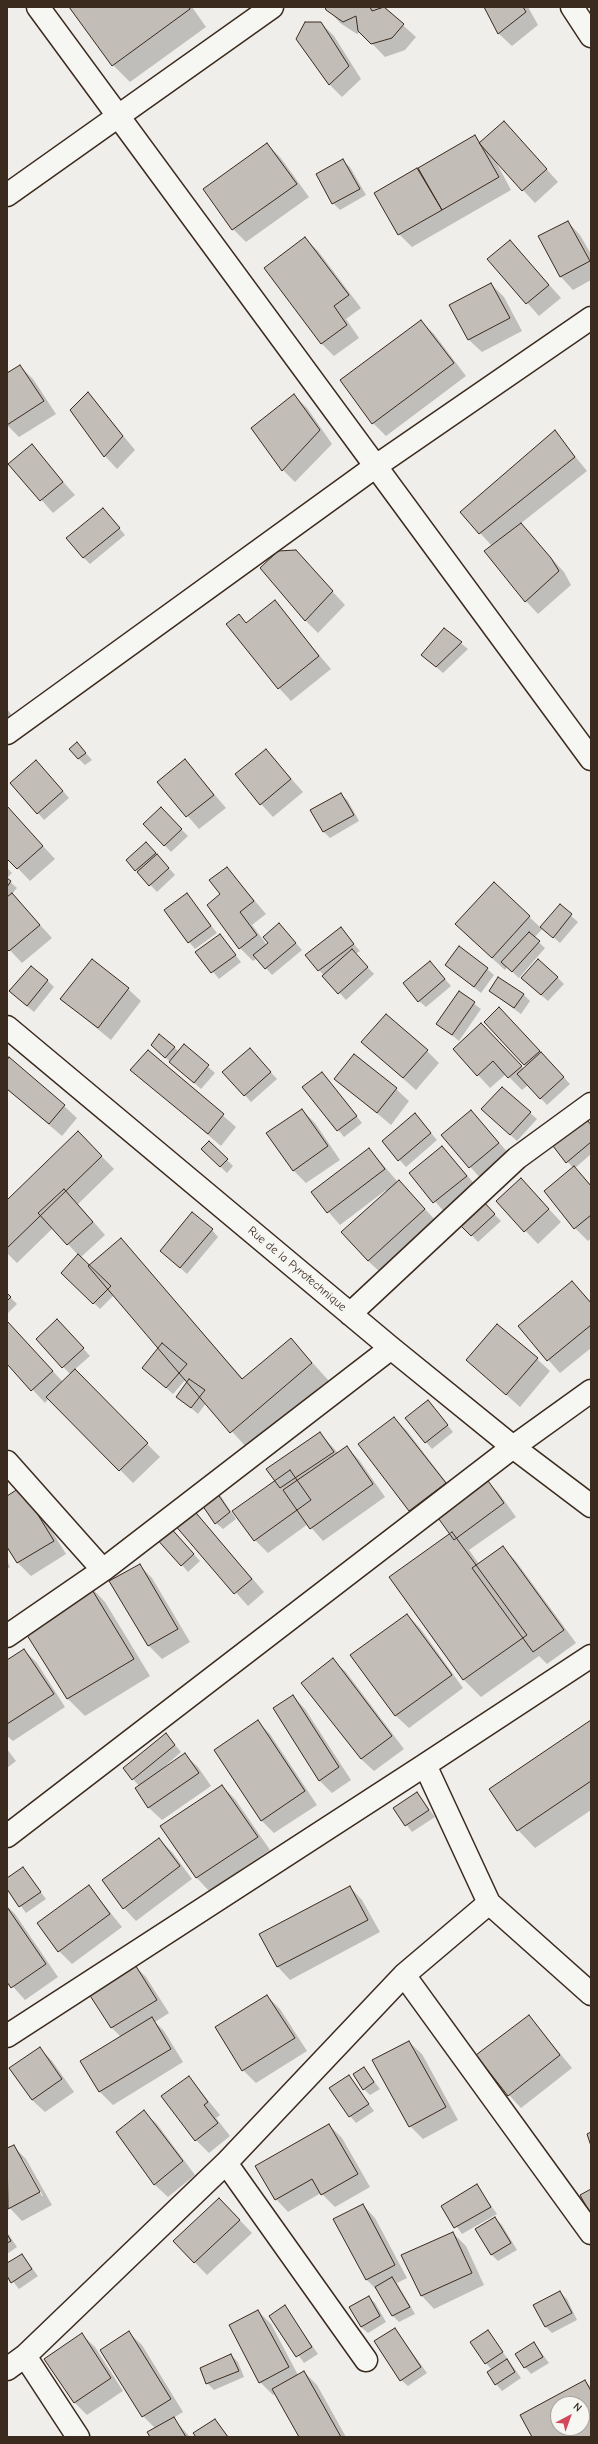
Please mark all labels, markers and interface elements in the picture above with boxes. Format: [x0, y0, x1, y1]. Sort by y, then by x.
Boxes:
street label: Rue de la Pyrotechnique [245, 1224, 349, 1314]
north arrow [550, 2396, 590, 2436]
text: N [571, 2400, 585, 2415]

